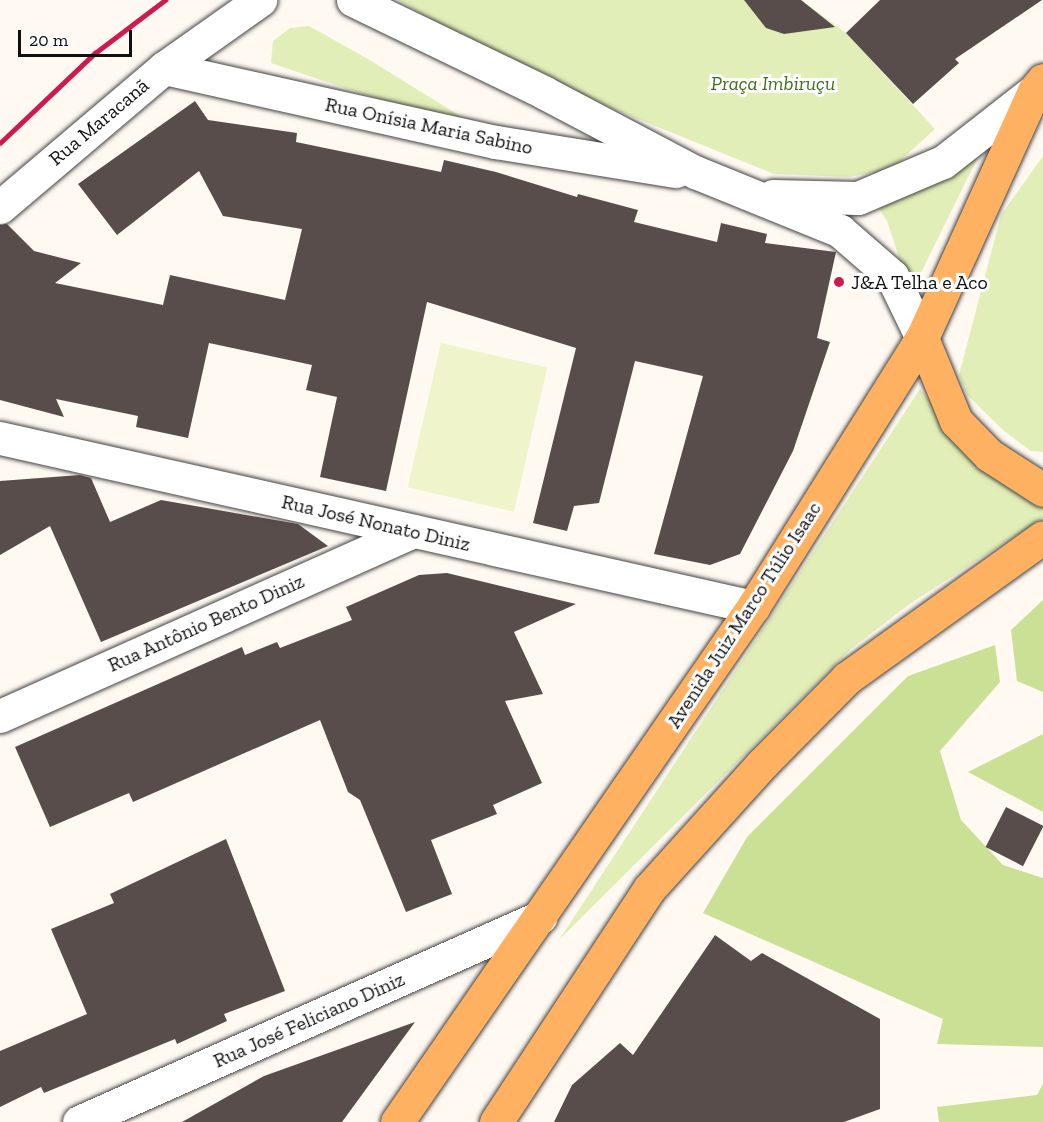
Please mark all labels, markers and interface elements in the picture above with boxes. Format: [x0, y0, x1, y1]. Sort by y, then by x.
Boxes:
scale bar [21, 18, 135, 56]
text: 20 m [29, 29, 68, 51]
park label: Praça Imbiruçu [711, 71, 835, 95]
street label: Rua Maracanã [44, 73, 154, 171]
street label: Rua Onísia Maria Sabino [323, 92, 535, 160]
place label: J&A Telha e Aco [851, 270, 989, 294]
marker: J&A Telha e Aco [832, 275, 846, 289]
street label: Rua José Nonato Diniz [279, 490, 473, 556]
street label: Avenida Juiz Marco Túlio Isaac [662, 497, 826, 733]
street label: Rua Antônio Bento Diniz [104, 569, 308, 677]
street label: Rua José Feliciano Diniz [209, 967, 409, 1073]

